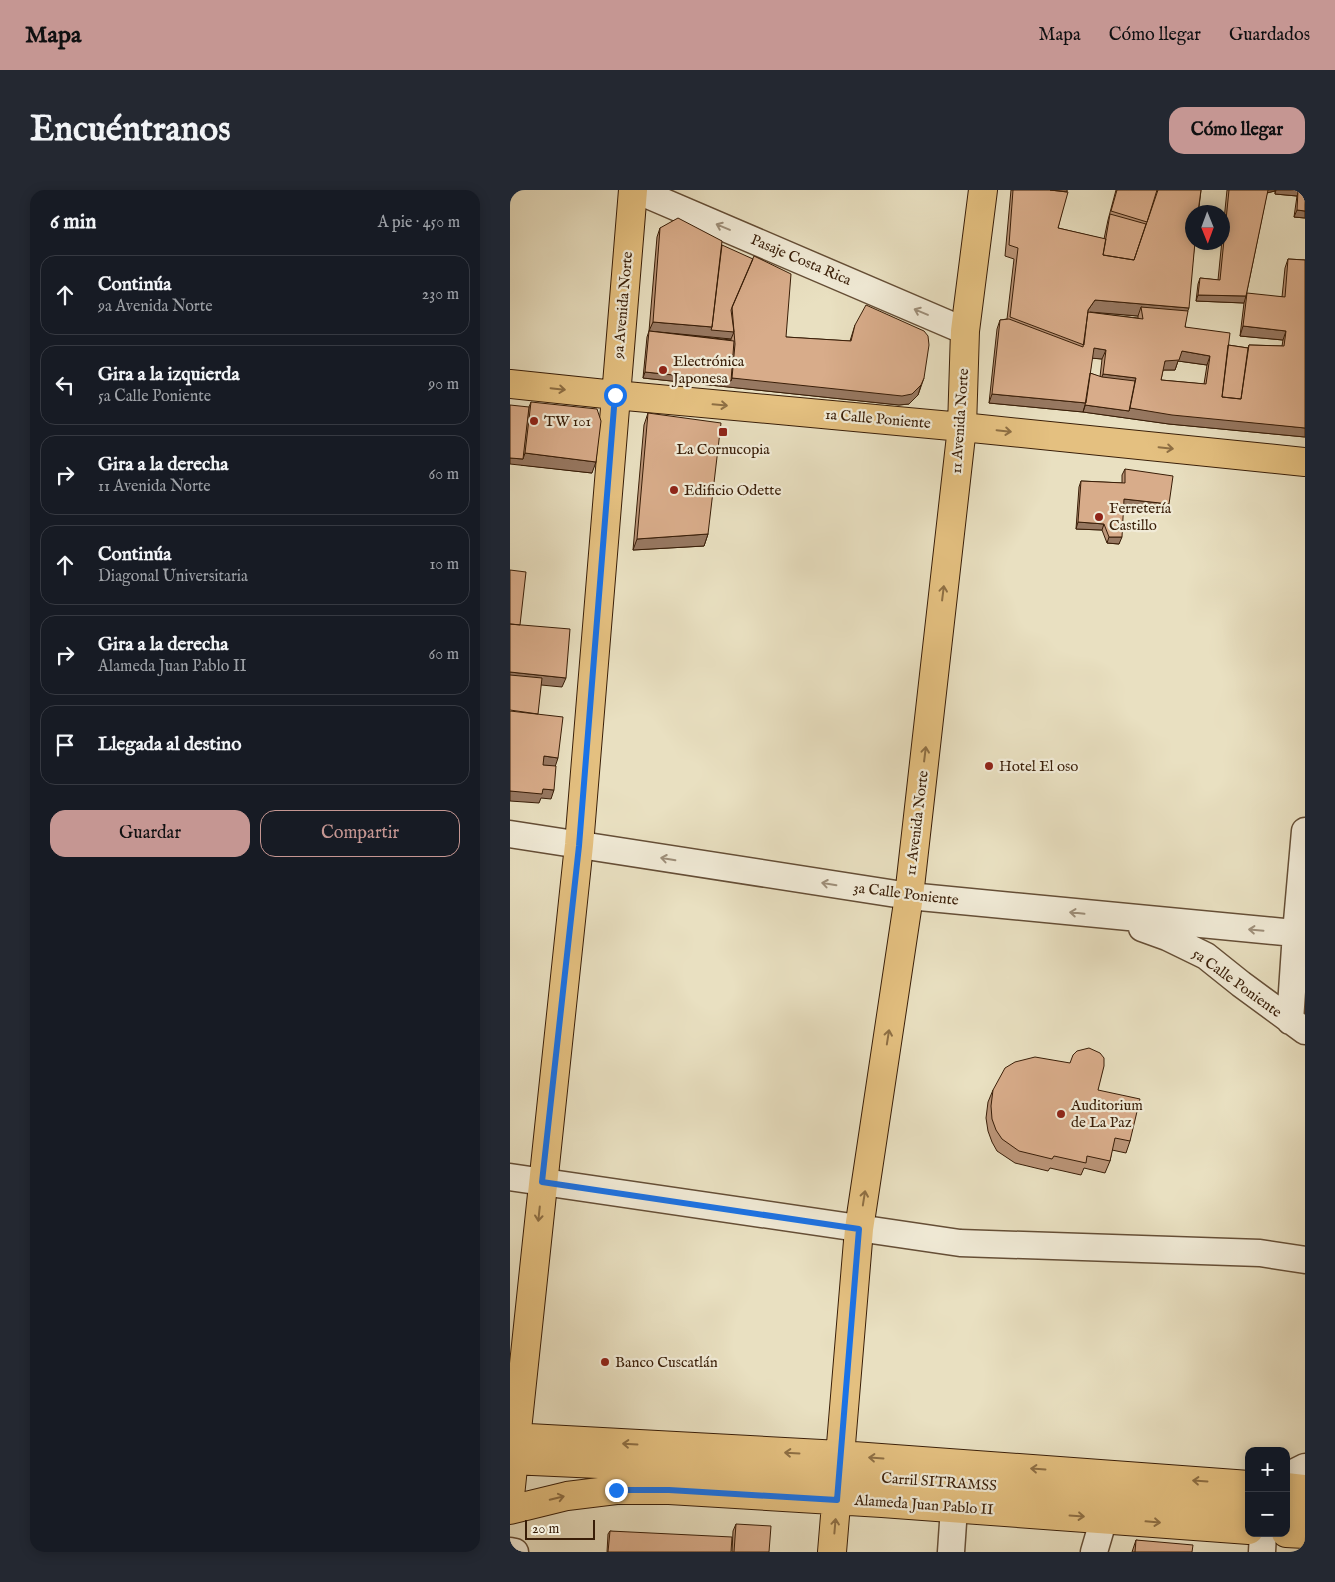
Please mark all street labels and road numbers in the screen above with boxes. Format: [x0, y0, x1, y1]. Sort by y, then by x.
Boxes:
street label: Pasaje Costa Rica [748, 230, 855, 290]
street label: 9a Avenida Norte [609, 251, 637, 360]
street label: 11 Avenida Norte [947, 368, 973, 474]
street label: 1a Calle Poniente [824, 405, 932, 433]
street label: 11 Avenida Norte [901, 769, 933, 877]
street label: 3a Calle Poniente [852, 878, 960, 910]
street label: 5a Calle Poniente [1189, 944, 1286, 1022]
street label: Carril SITRAMSS [881, 1468, 997, 1496]
street label: Alameda Juan Pablo II [853, 1491, 995, 1519]

